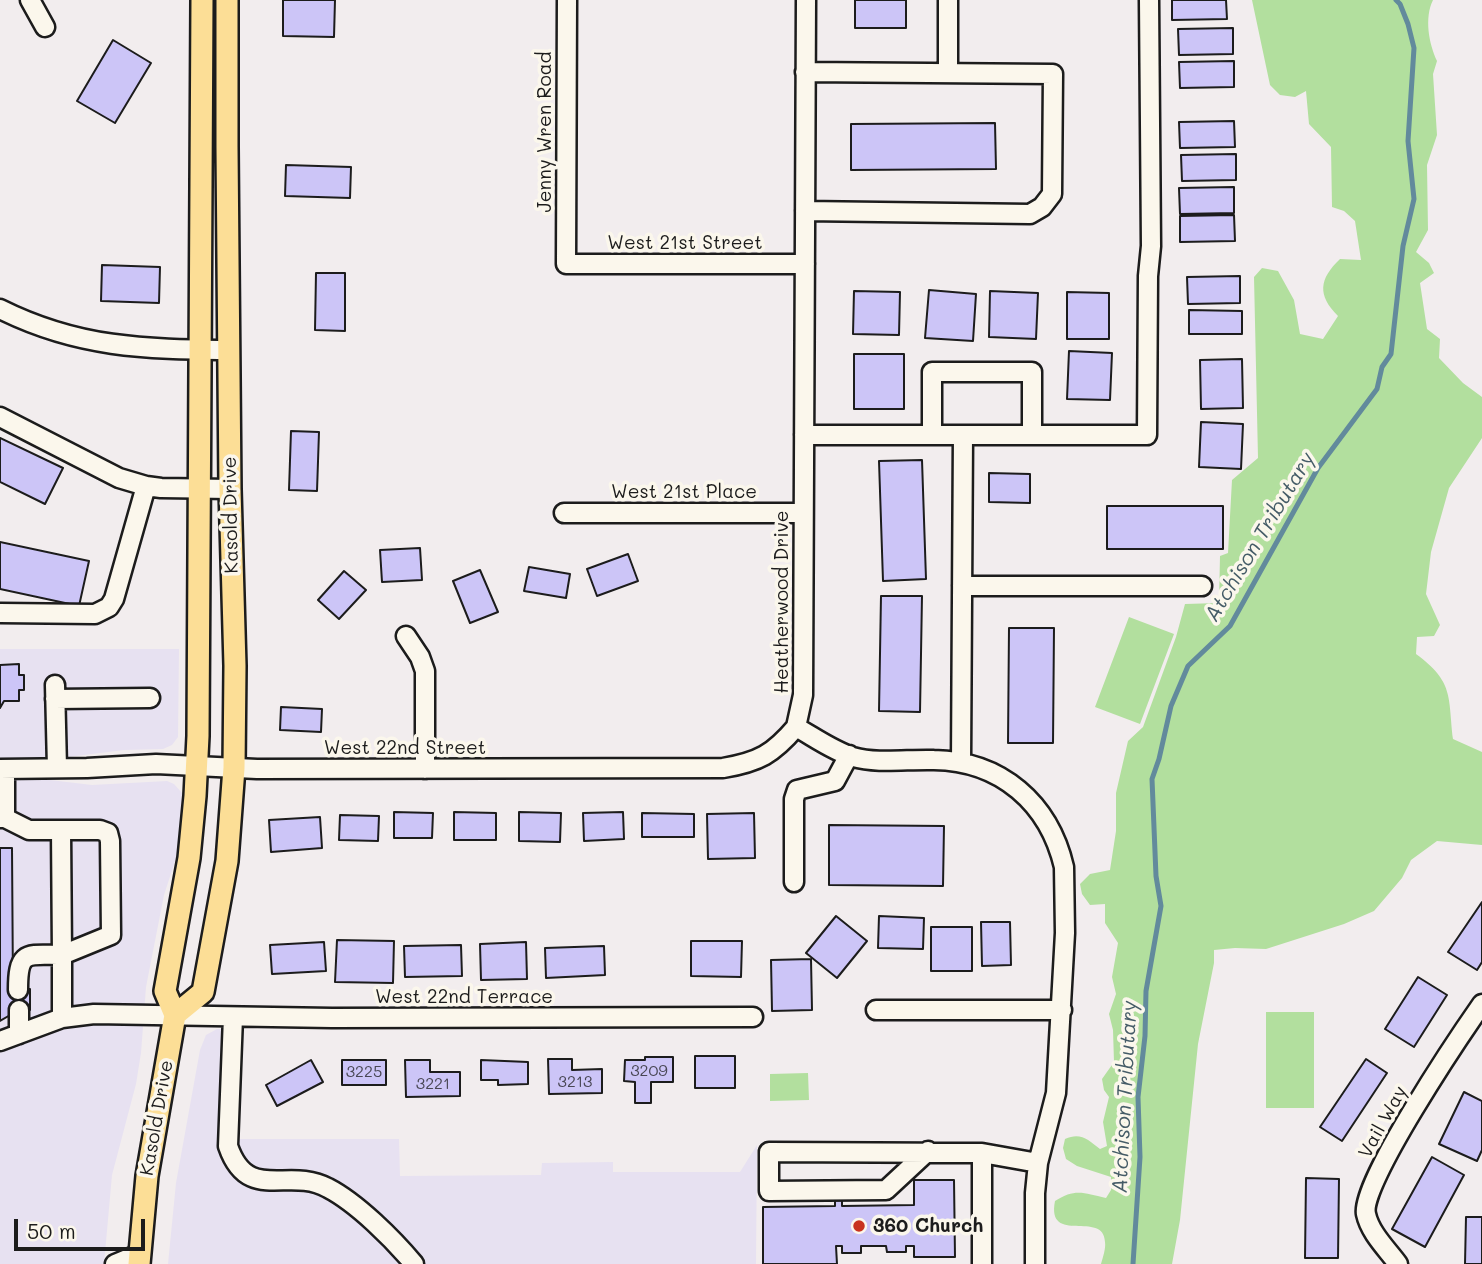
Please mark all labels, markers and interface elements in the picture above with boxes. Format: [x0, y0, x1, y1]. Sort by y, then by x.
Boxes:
street label: Jenny Wren Road [534, 51, 556, 213]
street label: West 21st Street [607, 232, 763, 254]
water label: Atchison Tributary [1200, 448, 1320, 626]
street label: Kasold Drive [219, 456, 243, 574]
street label: West 21st Place [611, 481, 757, 503]
street label: Heatherwood Drive [771, 510, 793, 694]
street label: West 22nd Street [324, 737, 486, 759]
street label: West 22nd Terrace [375, 986, 553, 1008]
water label: Atchison Tributary [1107, 1000, 1143, 1194]
street label: Kasold Drive [136, 1058, 178, 1178]
house number: 3209 [630, 1061, 668, 1081]
house number: 3225 [346, 1062, 382, 1082]
house number: 3213 [558, 1072, 592, 1092]
house number: 3221 [416, 1074, 450, 1094]
street label: Vail Way [1354, 1082, 1412, 1162]
scale bar [18, 1204, 149, 1248]
place label: 360 Church [873, 1215, 983, 1237]
text: 50 m [27, 1217, 76, 1244]
marker: 360 Church [851, 1218, 867, 1234]

